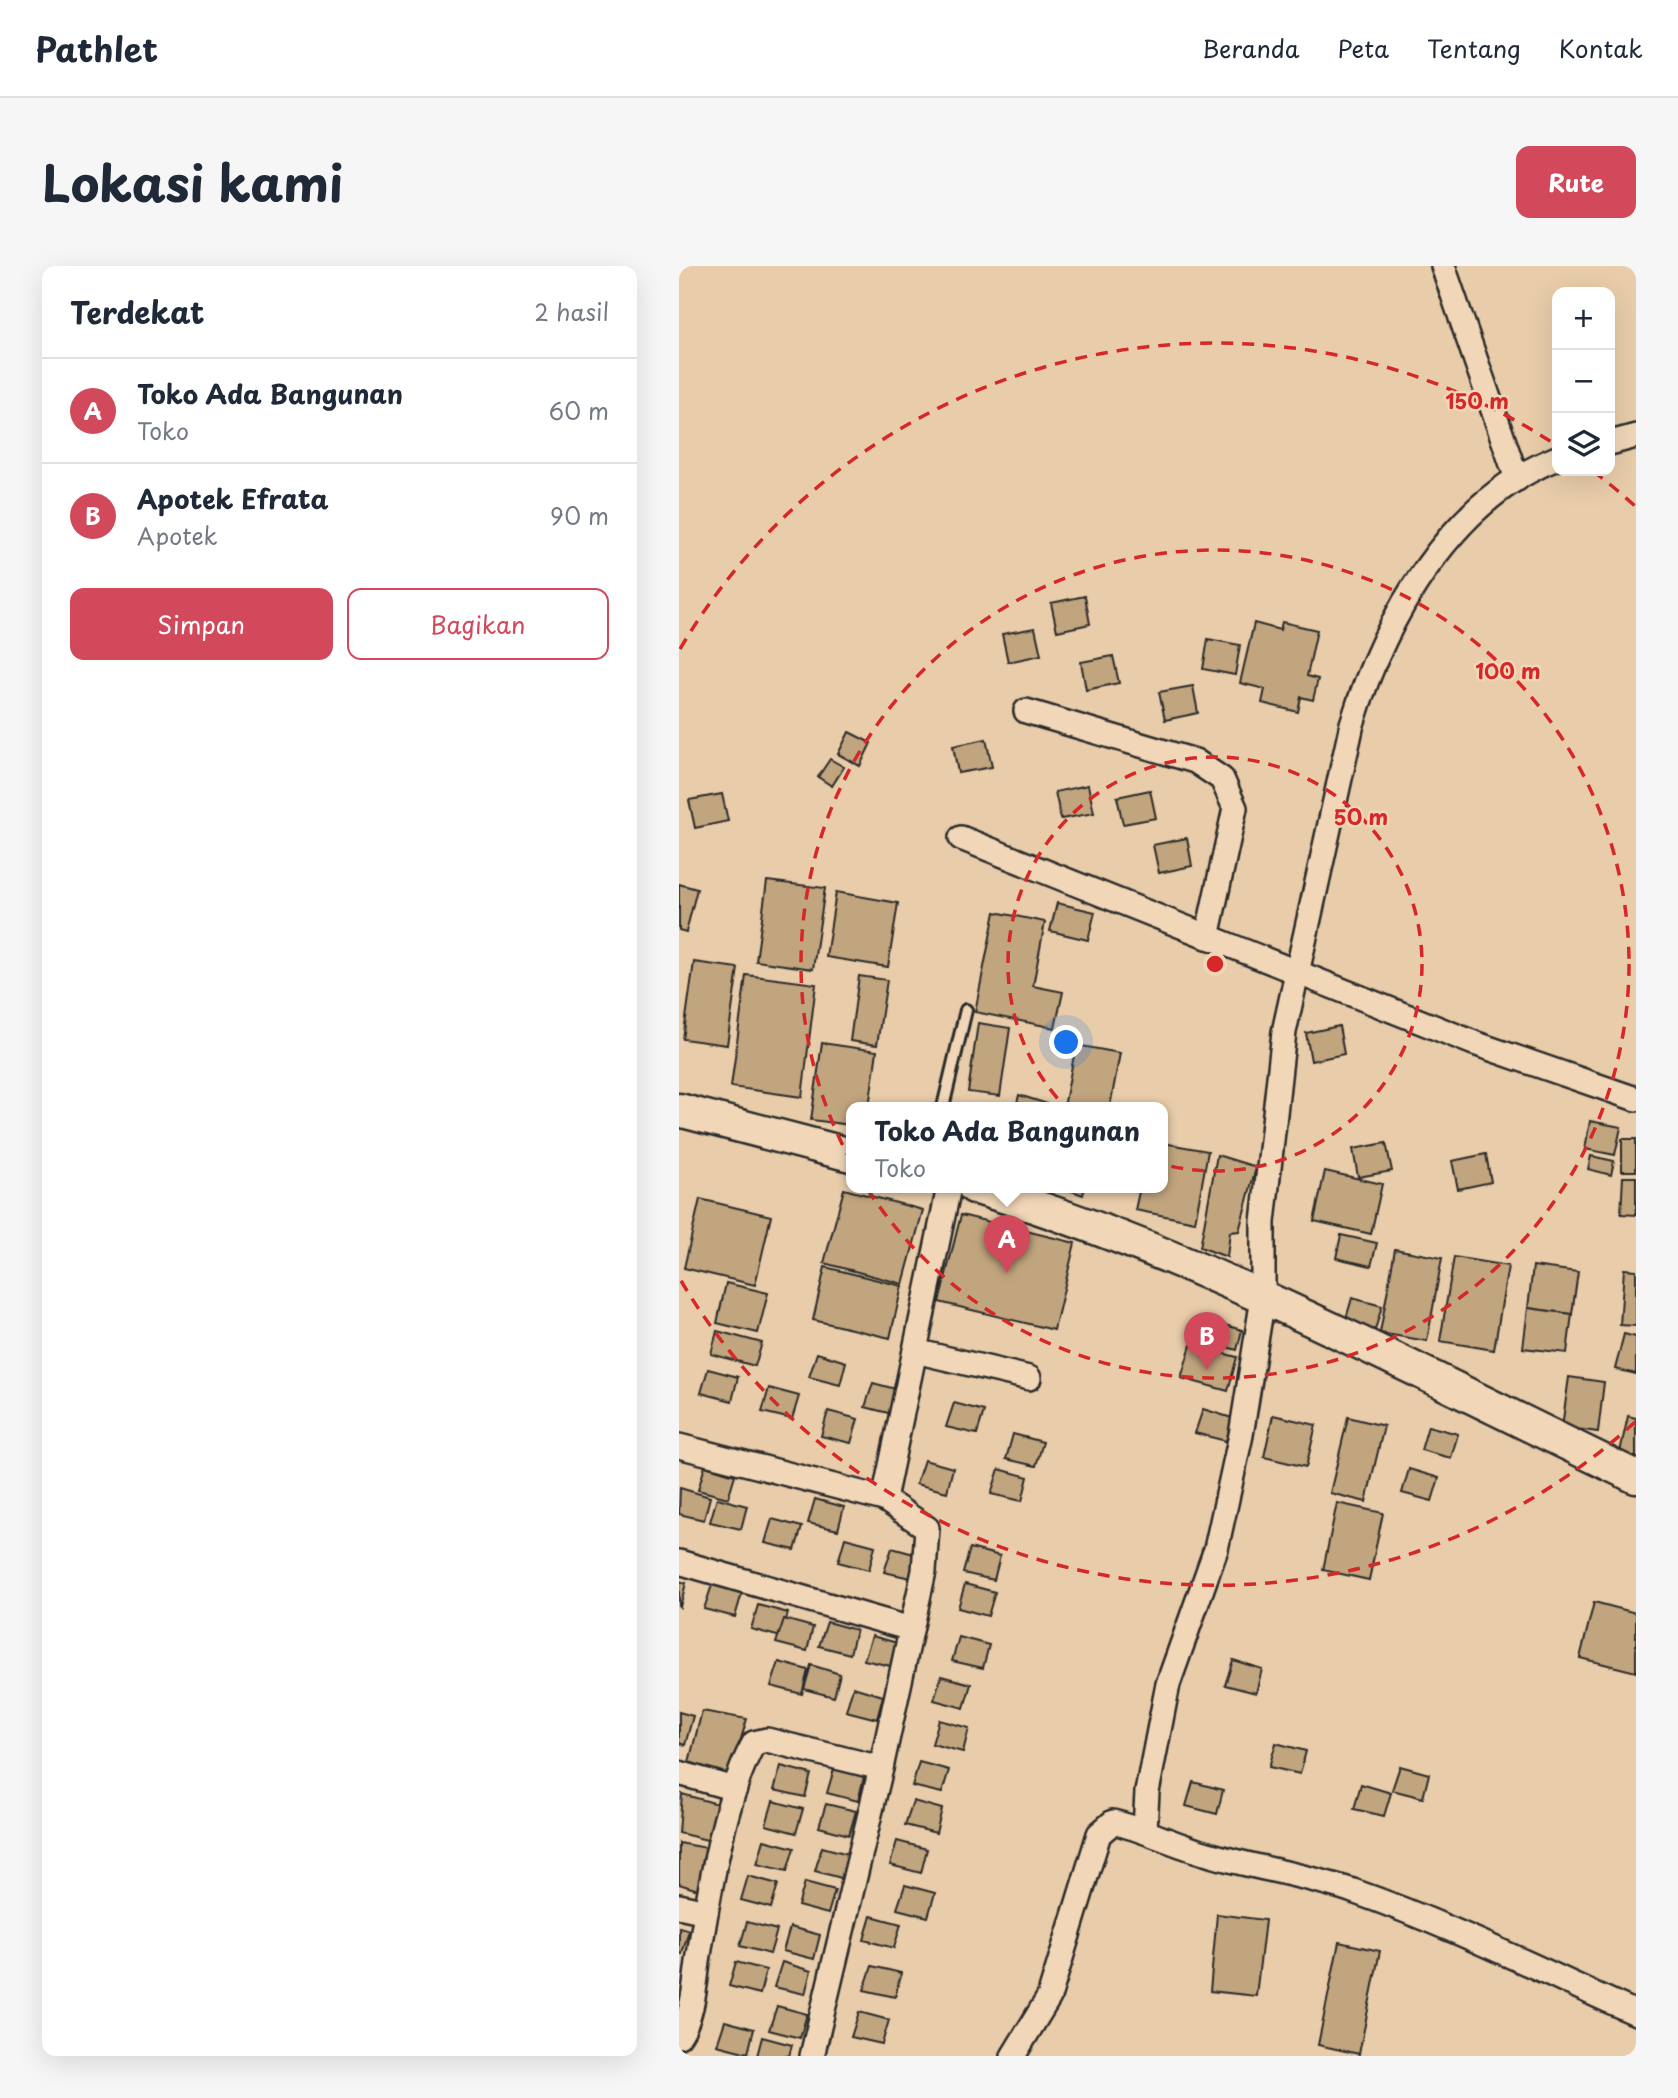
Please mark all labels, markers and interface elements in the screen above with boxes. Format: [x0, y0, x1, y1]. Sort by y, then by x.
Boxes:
text: Pathlet [35, 23, 158, 73]
text: Beranda [1202, 30, 1299, 66]
text: Peta [1337, 30, 1389, 66]
text: Tentang [1427, 30, 1521, 66]
text: Kontak [1559, 30, 1643, 66]
text: Lokasi kami [42, 145, 343, 219]
button: Rute [1516, 146, 1636, 218]
map controls [1552, 287, 1615, 476]
button: + [1552, 287, 1615, 350]
text: Terdekat [70, 289, 205, 334]
text: 2 hasil [534, 294, 609, 329]
button: − [1552, 350, 1615, 413]
text: Toko Ada Bangunan [137, 374, 403, 413]
text: 150 m [1445, 384, 1509, 416]
text: A [84, 393, 102, 428]
text: 60 m [549, 393, 609, 428]
text: Toko [137, 413, 189, 448]
button: layers [1552, 413, 1615, 476]
text: Apotek Efrata [137, 479, 329, 518]
text: B [85, 498, 101, 533]
text: 90 m [550, 498, 609, 533]
text: Apotek [137, 518, 218, 553]
button: Simpan [70, 588, 333, 660]
button: Bagikan [347, 588, 609, 660]
text: 100 m [1475, 654, 1541, 686]
text: 50 m [1334, 800, 1388, 832]
centre of rings [1203, 952, 1227, 976]
your location [1049, 1025, 1083, 1059]
popup [846, 1102, 1168, 1193]
text: Toko Ada Bangunan [874, 1111, 1140, 1150]
text: Toko [874, 1150, 926, 1185]
pin: A [984, 1215, 1030, 1273]
pin: B [1184, 1312, 1230, 1370]

